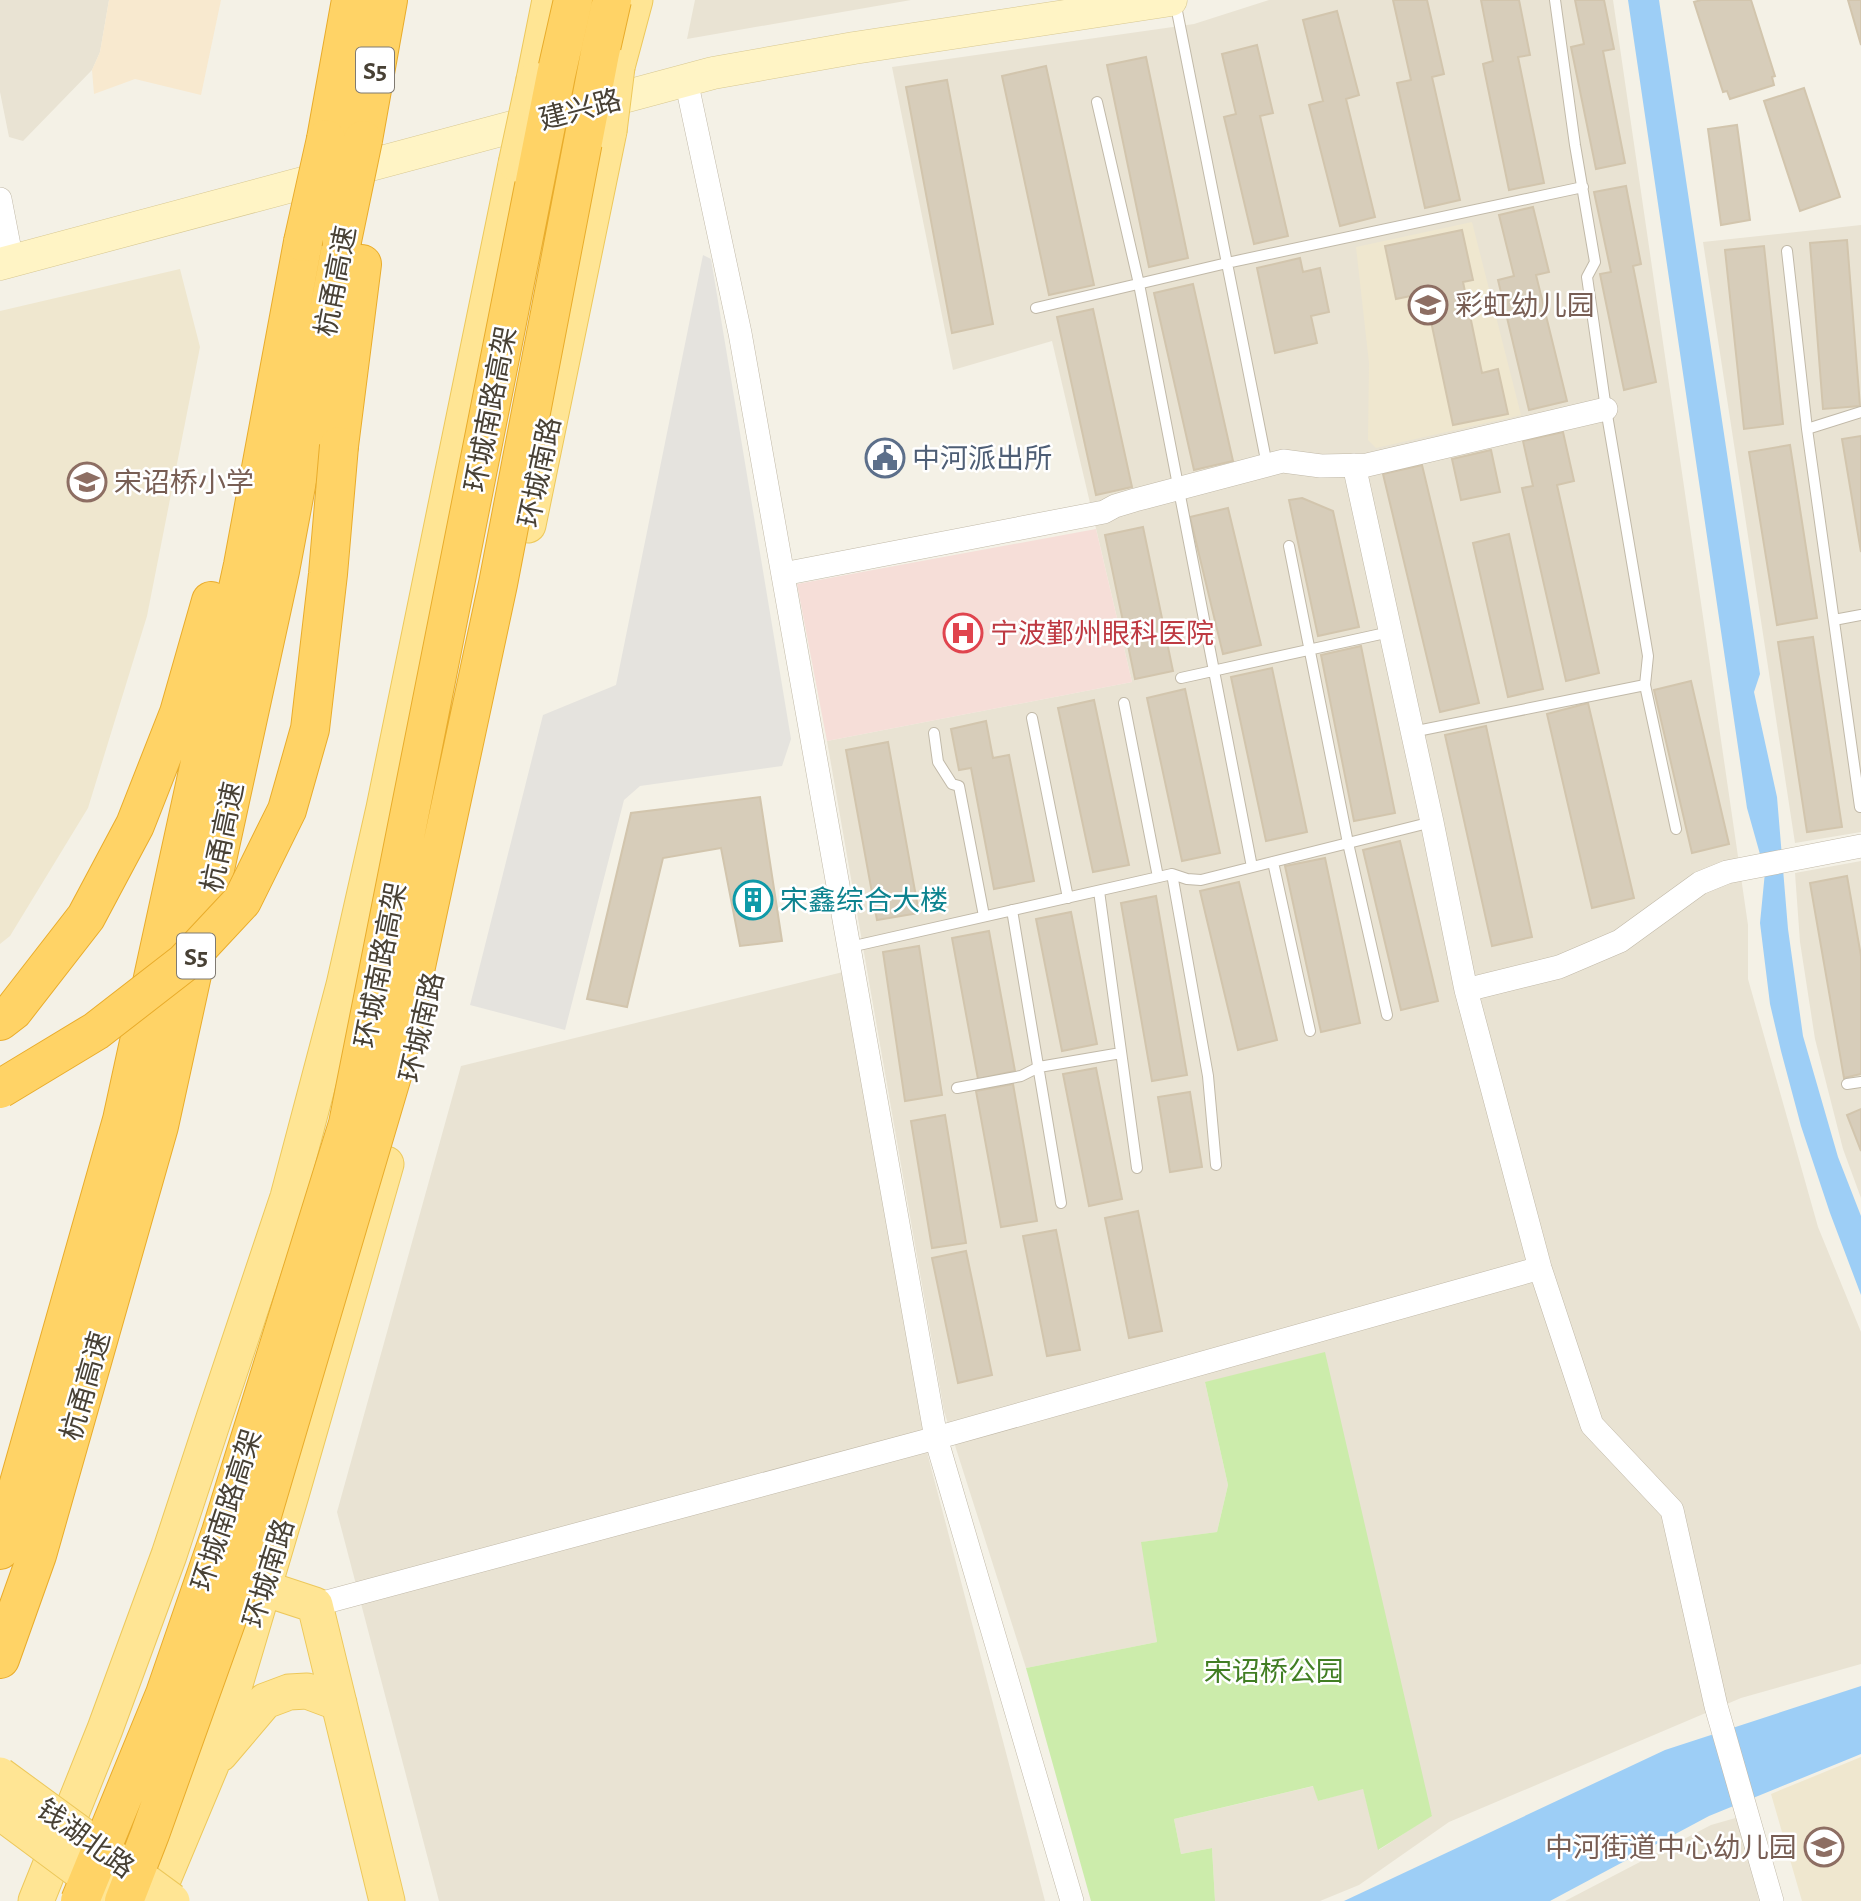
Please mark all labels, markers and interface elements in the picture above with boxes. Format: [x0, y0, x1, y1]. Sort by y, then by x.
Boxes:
road number: S5 [356, 48, 394, 92]
street label: 建兴路 [536, 85, 625, 135]
street label: 杭甬高速 [311, 223, 361, 339]
school or university icon: 彩虹幼儿园 [1407, 284, 1449, 326]
place label: 彩虹幼儿园 [1455, 291, 1595, 321]
street label: 环城南路高架 [460, 324, 522, 495]
street label: 环城南路 [514, 414, 566, 530]
public building icon: 中河派出所 [864, 437, 906, 479]
place label: 中河派出所 [912, 444, 1052, 474]
school or university icon: 宋诏桥小学 [66, 461, 108, 503]
place label: 宋诏桥小学 [114, 468, 254, 498]
hospital icon: 宁波鄞州眼科医院 [942, 612, 984, 654]
place label: 宁波鄞州眼科医院 [990, 619, 1214, 649]
street label: 杭甬高速 [197, 779, 249, 895]
building icon: 宋鑫综合大楼 [732, 879, 774, 921]
street label: 环城南路高架 [350, 880, 412, 1051]
place label: 宋鑫综合大楼 [780, 886, 948, 916]
road number: S5 [177, 934, 215, 979]
street label: 环城南路 [395, 969, 449, 1085]
street label: 杭甬高速 [56, 1328, 116, 1444]
street label: 环城南路高架 [184, 1425, 268, 1595]
street label: 环城南路 [236, 1515, 300, 1631]
park label: 宋诏桥公园 [1204, 1657, 1344, 1687]
street label: 钱湖北路 [31, 1794, 140, 1884]
school or university icon: 中河街道中心幼儿园 [1803, 1826, 1845, 1868]
place label: 中河街道中心幼儿园 [1545, 1833, 1797, 1863]

